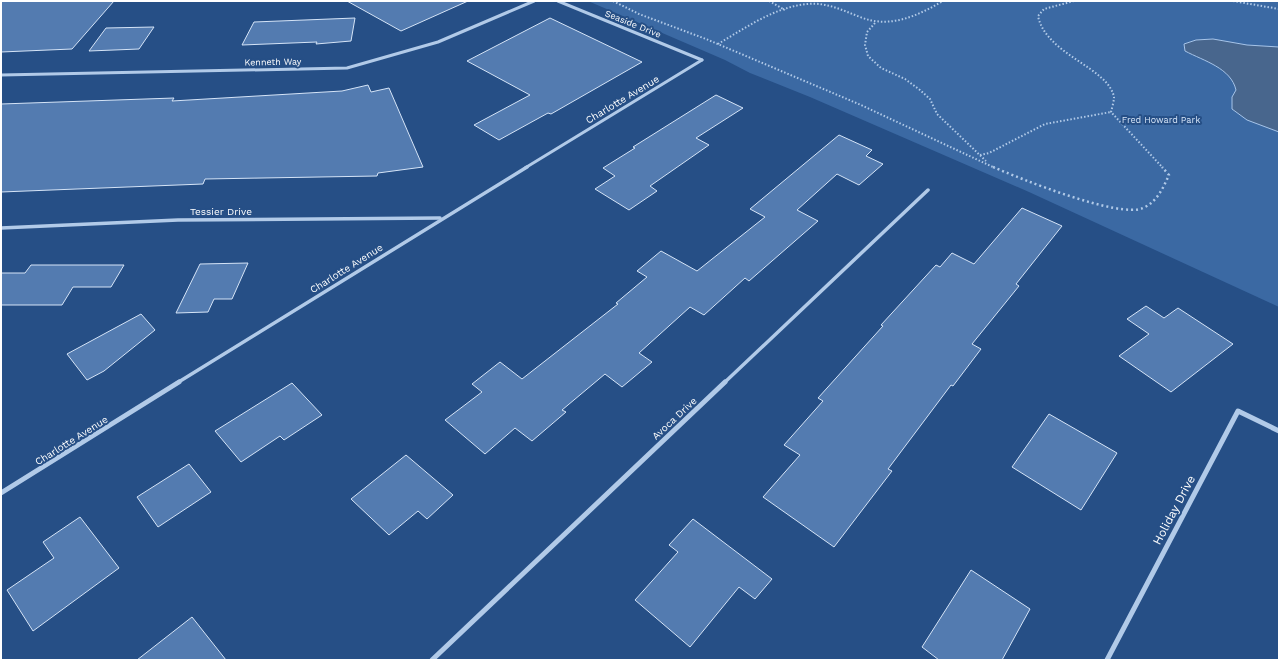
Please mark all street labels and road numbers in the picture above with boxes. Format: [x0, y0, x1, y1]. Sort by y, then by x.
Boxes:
street label: Seaside Drive [604, 8, 662, 40]
street label: Kenneth Way [244, 56, 302, 67]
street label: Charlotte Avenue [584, 73, 661, 126]
street label: Tessier Drive [190, 206, 252, 217]
street label: Charlotte Avenue [308, 241, 385, 295]
street label: Avoca Drive [650, 395, 699, 442]
street label: Charlotte Avenue [33, 413, 110, 467]
street label: Holiday Drive [1150, 473, 1198, 547]

